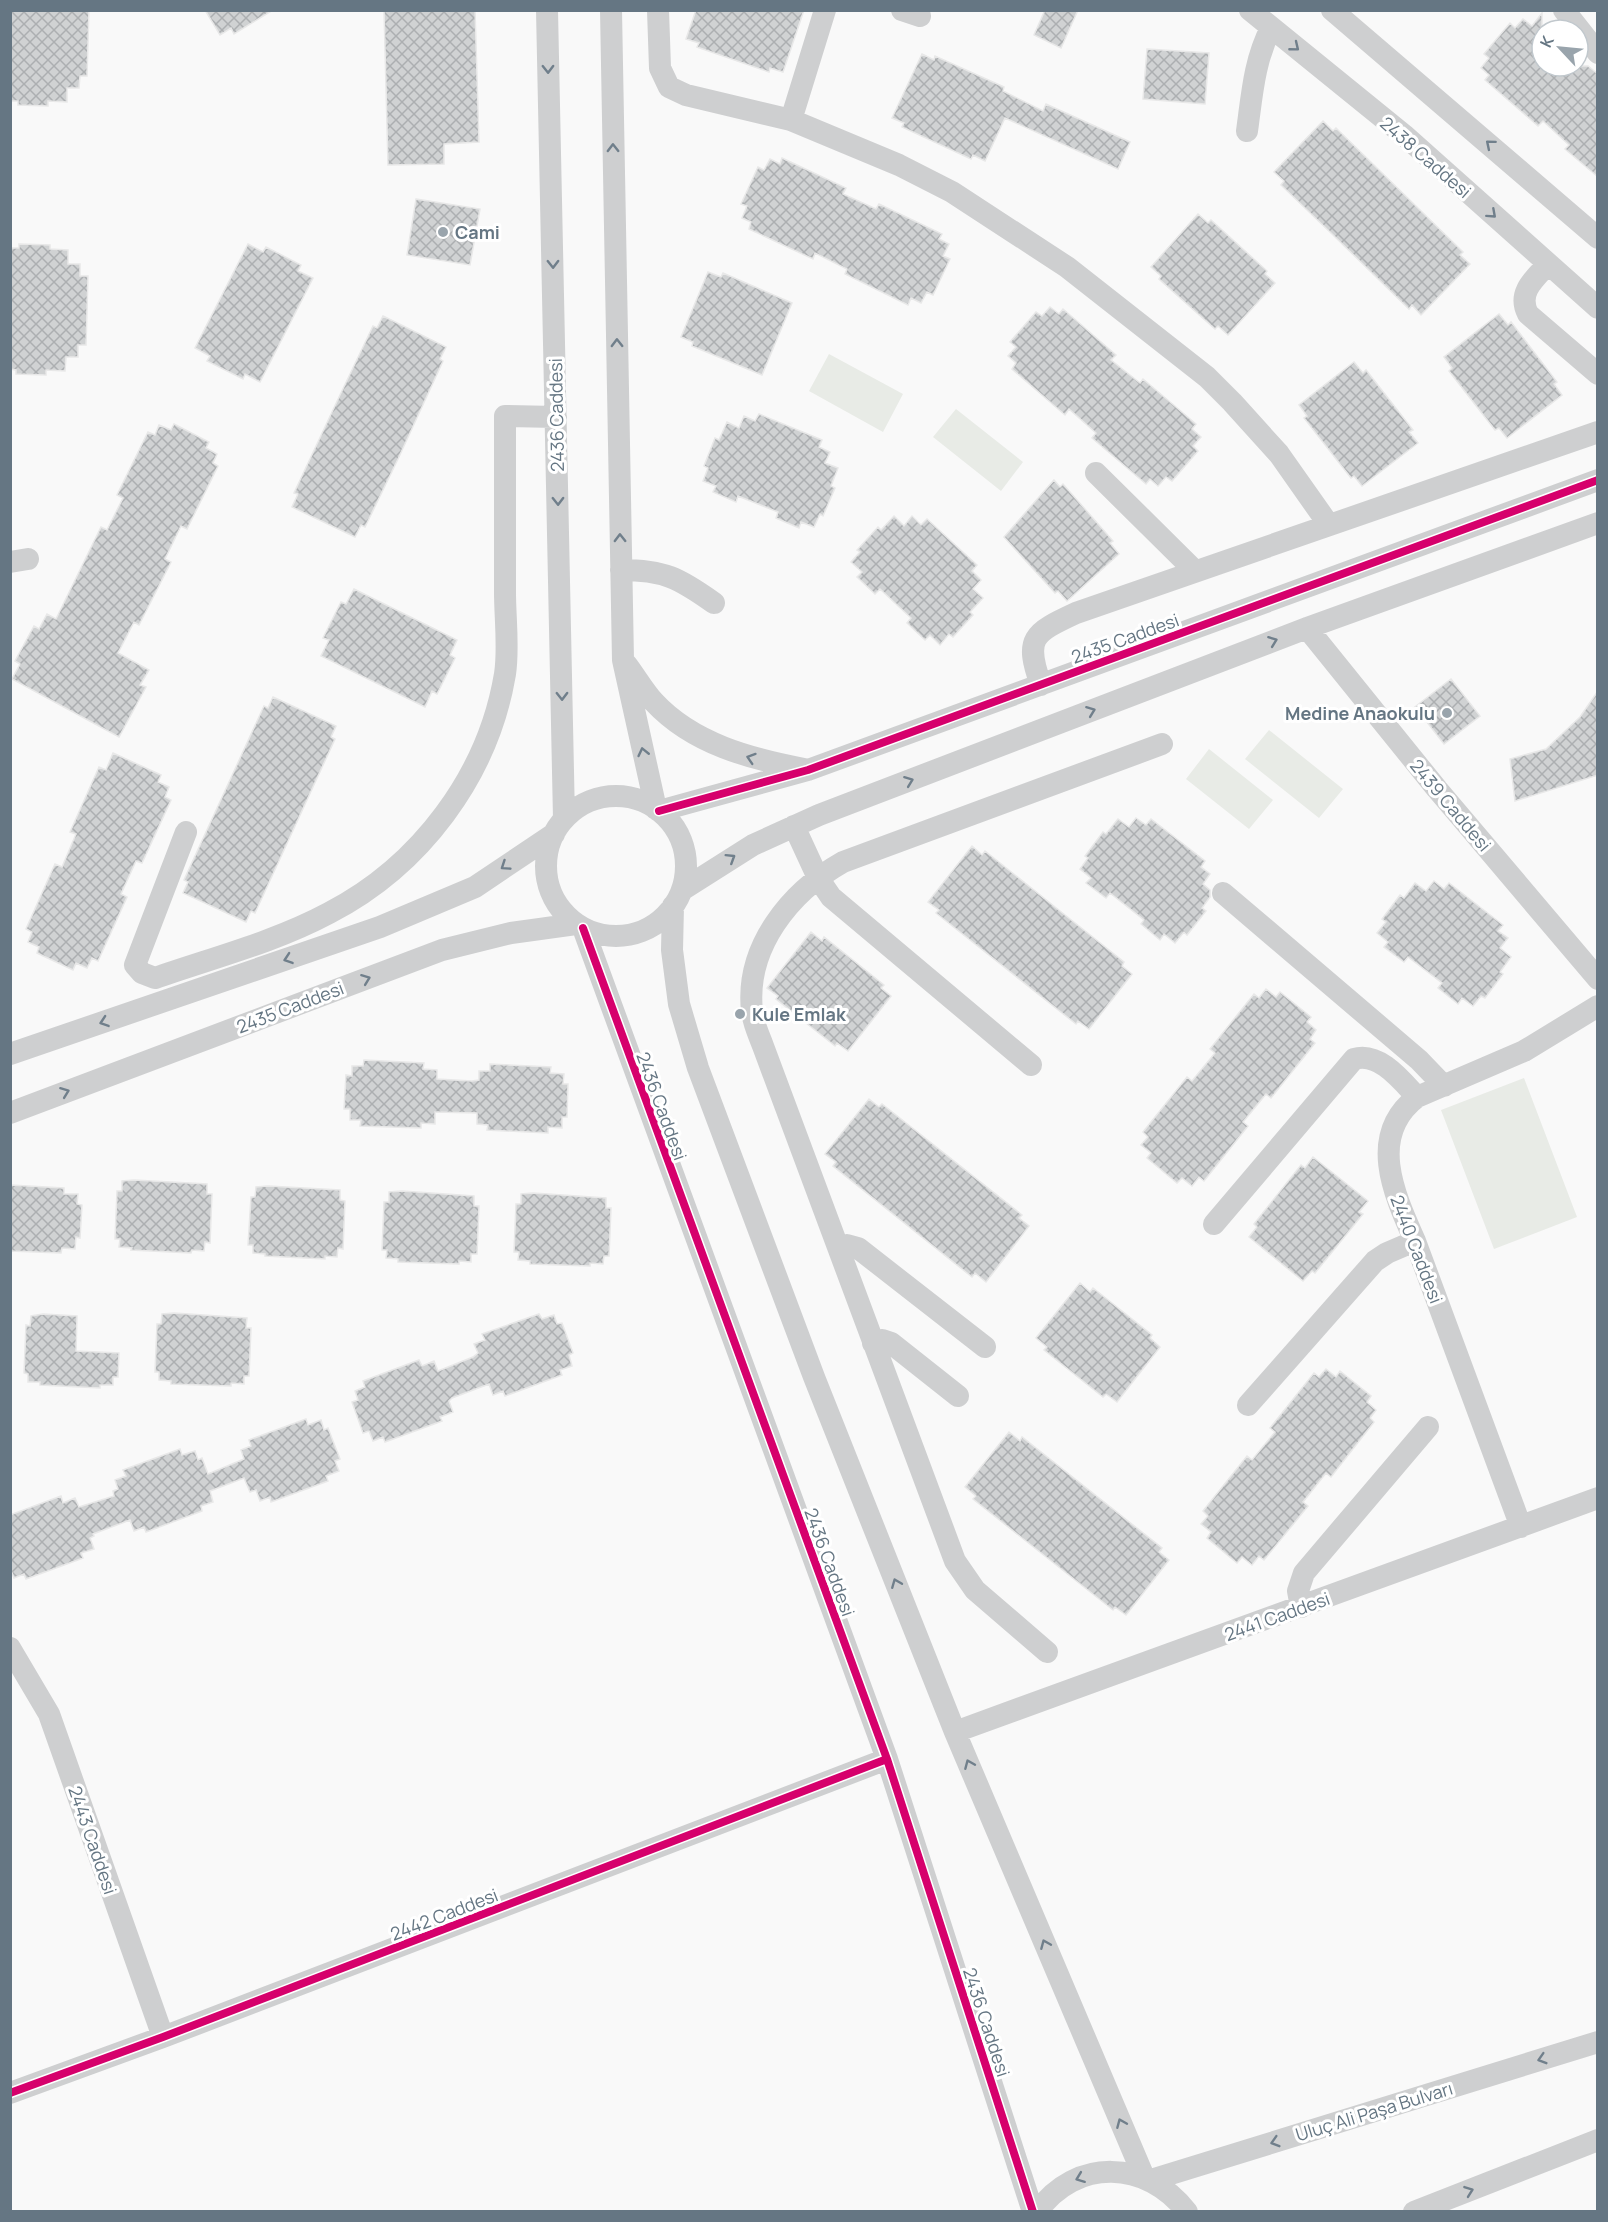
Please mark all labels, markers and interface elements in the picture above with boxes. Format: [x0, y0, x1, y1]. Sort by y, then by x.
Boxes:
north arrow [1530, 18, 1590, 78]
text: K [1534, 31, 1559, 51]
one-way arrow [1289, 40, 1300, 51]
one-way arrow [542, 64, 555, 73]
street label: 2438 Caddesi [1376, 111, 1476, 203]
one-way arrow [1486, 141, 1497, 152]
one-way arrow [607, 143, 620, 152]
one-way arrow [1485, 207, 1496, 218]
place label: Cami [455, 220, 500, 244]
marker: Cami [436, 225, 450, 239]
one-way arrow [546, 259, 559, 268]
one-way arrow [611, 338, 623, 347]
street label: 2436 Caddesi [543, 358, 569, 472]
one-way arrow [551, 496, 564, 505]
one-way arrow [614, 533, 627, 542]
street label: 2435 Caddesi [1068, 607, 1182, 669]
one-way arrow [1267, 636, 1278, 648]
one-way arrow [555, 691, 568, 700]
place label: Medine Anaokulu [1285, 701, 1435, 725]
one-way arrow [1085, 706, 1096, 718]
marker: Medine Anaokulu [1440, 706, 1454, 720]
one-way arrow [637, 747, 650, 757]
one-way arrow [746, 752, 757, 765]
street label: 2439 Caddesi [1405, 754, 1497, 856]
one-way arrow [903, 776, 914, 788]
one-way arrow [725, 854, 735, 866]
one-way arrow [501, 859, 512, 870]
one-way arrow [283, 951, 294, 964]
one-way arrow [359, 974, 370, 986]
street label: 2435 Caddesi [233, 976, 347, 1038]
place label: Kule Emlak [752, 1002, 847, 1026]
marker: Kule Emlak [733, 1007, 747, 1021]
one-way arrow [99, 1014, 110, 1027]
street label: 2436 Caddesi [631, 1049, 693, 1163]
one-way arrow [59, 1087, 70, 1099]
street label: 2440 Caddesi [1385, 1191, 1449, 1307]
street label: 2436 Caddesi [799, 1505, 861, 1619]
one-way arrow [891, 1579, 903, 1590]
street label: 2441 Caddesi [1221, 1586, 1333, 1646]
one-way arrow [964, 1760, 976, 1771]
street label: 2443 Caddesi [63, 1783, 123, 1897]
street label: 2442 Caddesi [387, 1882, 501, 1946]
one-way arrow [1040, 1939, 1052, 1950]
street label: 2436 Caddesi [958, 1964, 1016, 2080]
one-way arrow [1537, 2052, 1548, 2064]
street label: Uluç Ali Paşa Bulvarı [1292, 2076, 1456, 2146]
one-way arrow [1116, 2119, 1128, 2130]
one-way arrow [1270, 2135, 1281, 2147]
one-way arrow [1075, 2171, 1086, 2183]
one-way arrow [1463, 2186, 1474, 2198]

